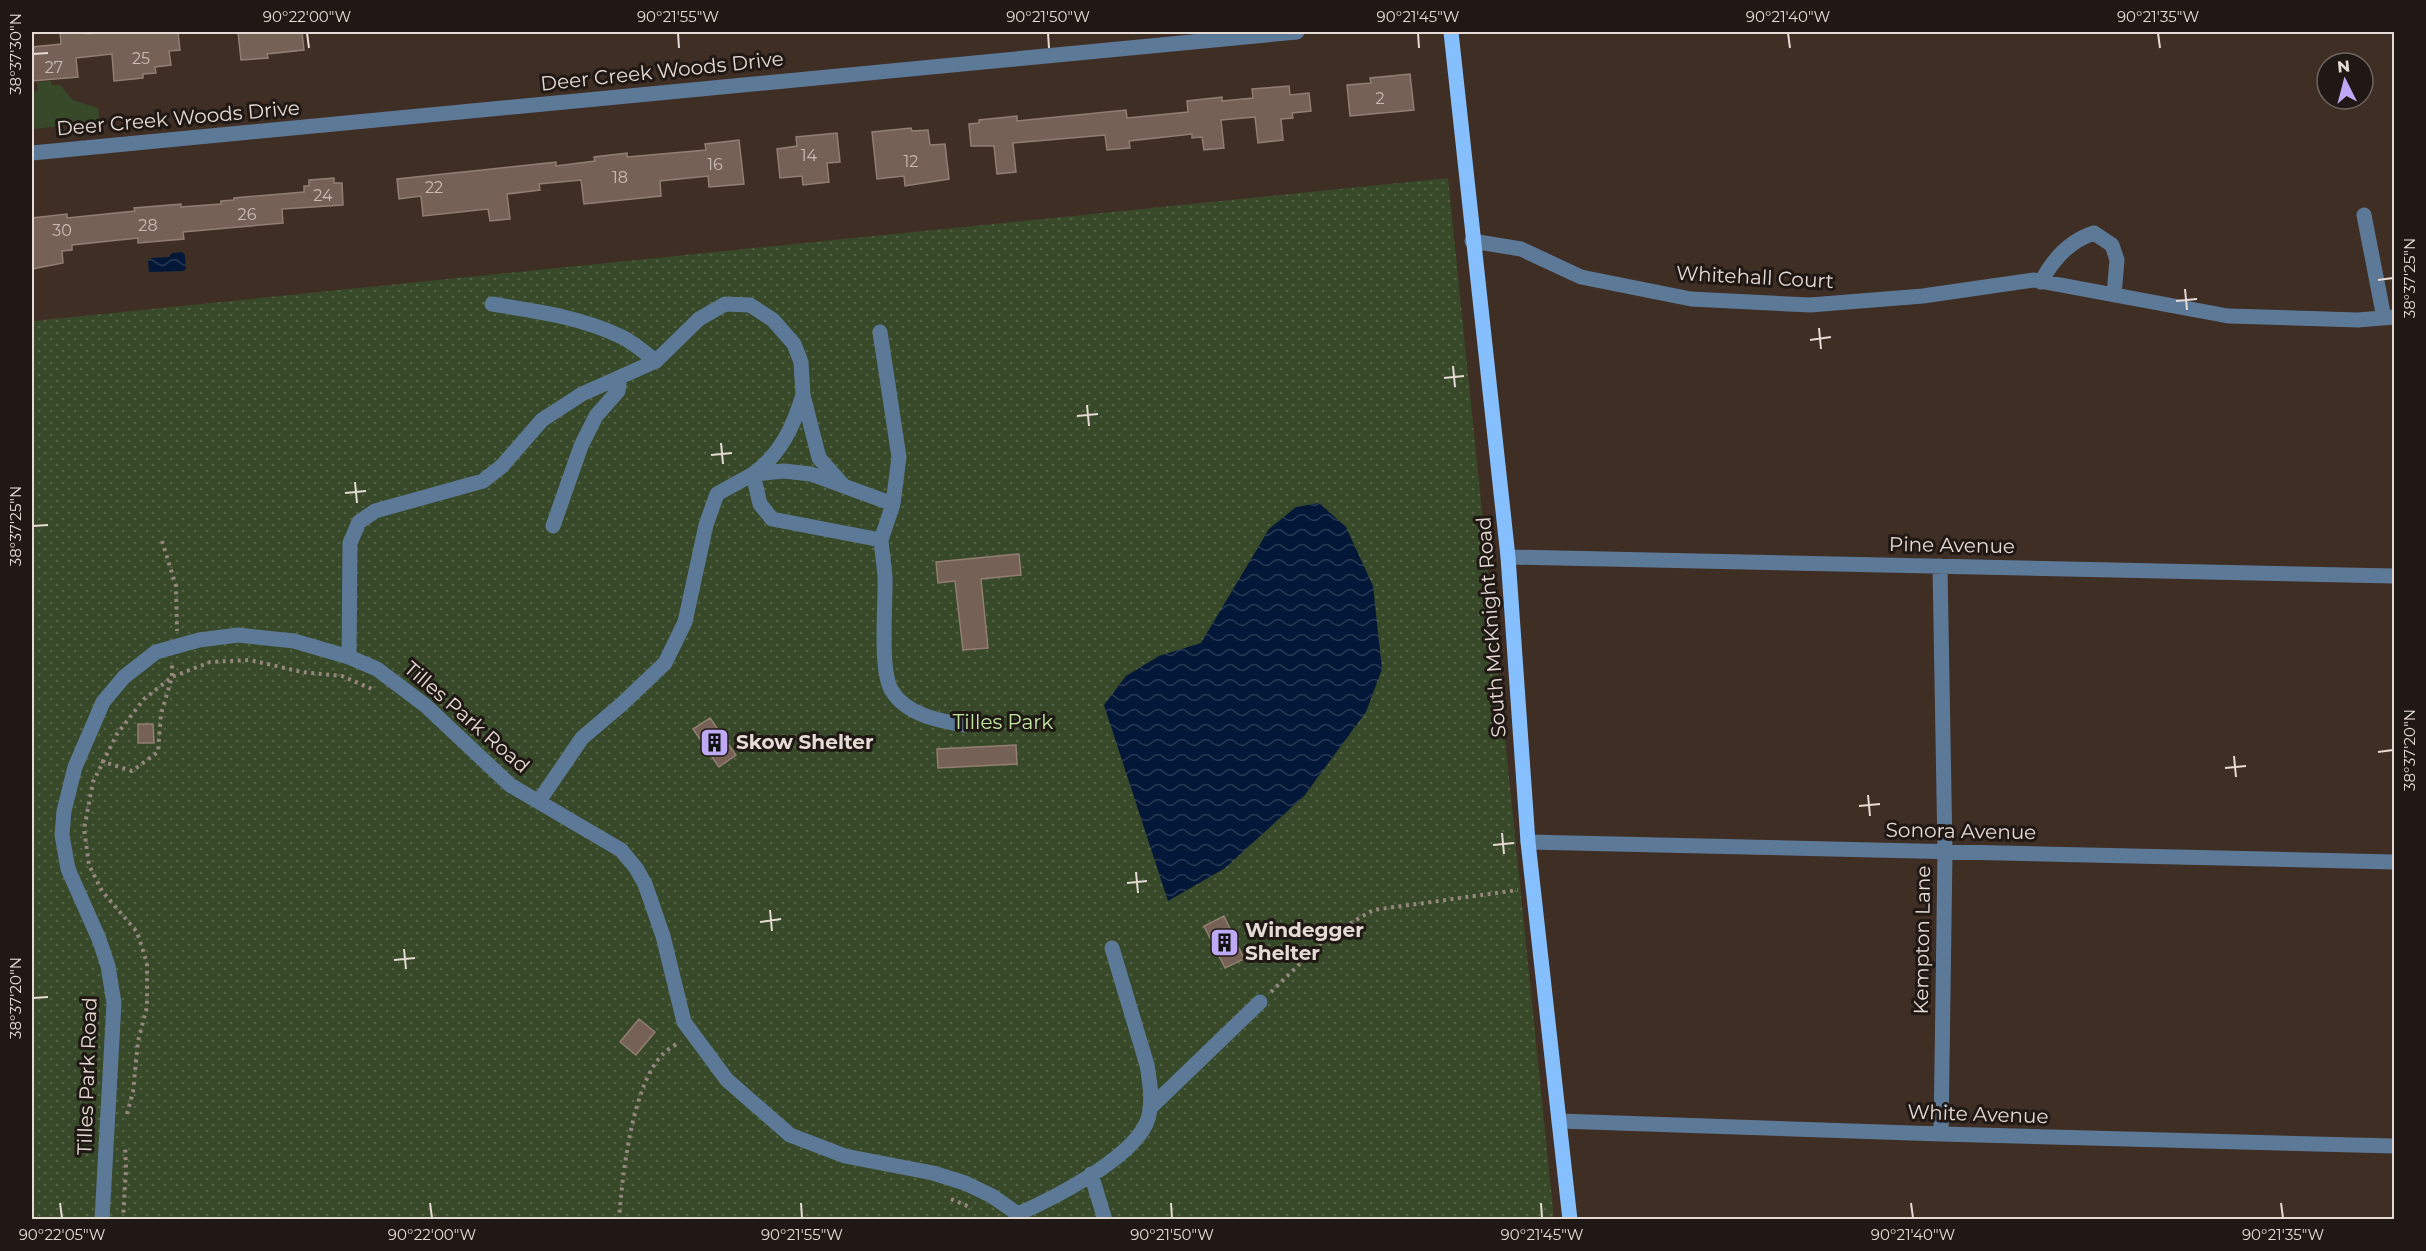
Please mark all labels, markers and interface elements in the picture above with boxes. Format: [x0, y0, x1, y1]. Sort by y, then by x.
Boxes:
text: 90°22'00"W [263, 7, 351, 26]
text: 90°21'55"W [637, 7, 719, 26]
text: 90°21'50"W [1006, 7, 1090, 26]
text: 90°21'45"W [1377, 7, 1460, 26]
text: 90°21'40"W [1746, 7, 1831, 26]
text: 90°21'35"W [2117, 7, 2199, 26]
text: 38°37'30"N [6, 13, 25, 95]
street label: Deer Creek Woods Drive [539, 46, 785, 96]
house number: 25 [132, 49, 150, 68]
north arrow [2315, 51, 2375, 111]
text: N [2336, 56, 2351, 77]
house number: 27 [45, 58, 63, 77]
house number: 2 [1375, 89, 1385, 108]
street label: Deer Creek Woods Drive [55, 95, 301, 141]
house number: 14 [801, 146, 818, 165]
house number: 12 [904, 152, 918, 171]
house number: 16 [707, 155, 723, 174]
house number: 18 [612, 168, 628, 187]
house number: 22 [425, 178, 443, 197]
house number: 24 [313, 186, 333, 205]
house number: 26 [238, 205, 257, 224]
house number: 28 [138, 216, 158, 235]
house number: 30 [52, 221, 72, 240]
text: 38°37'25"N [2400, 238, 2419, 318]
street label: Whitehall Court [1676, 261, 1834, 293]
text: 38°37'25"N [6, 486, 25, 566]
street label: South McKnight Road [1471, 516, 1511, 738]
street label: Pine Avenue [1889, 532, 2015, 558]
street label: Tilles Park Road [400, 656, 534, 778]
text: 38°37'20"N [2400, 709, 2419, 791]
park label: Tilles Park [953, 710, 1053, 734]
building icon: Skow Shelter [699, 726, 731, 758]
place label: Skow Shelter [736, 730, 874, 754]
street label: Sonora Avenue [1885, 818, 2037, 844]
street label: Kempton Lane [1909, 865, 1935, 1015]
place label: Windegger Shelter [1245, 918, 1364, 965]
building icon: Windegger Shelter [1208, 926, 1240, 958]
text: 38°37'20"N [6, 957, 25, 1039]
street label: Tilles Park Road [72, 997, 102, 1155]
street label: White Avenue [1907, 1100, 2049, 1128]
text: 90°22'05"W [19, 1225, 106, 1244]
text: 90°22'00"W [388, 1225, 476, 1244]
text: 90°21'55"W [761, 1225, 843, 1244]
text: 90°21'50"W [1130, 1225, 1214, 1244]
text: 90°21'45"W [1501, 1225, 1584, 1244]
text: 90°21'40"W [1871, 1225, 1956, 1244]
text: 90°21'35"W [2242, 1225, 2324, 1244]

